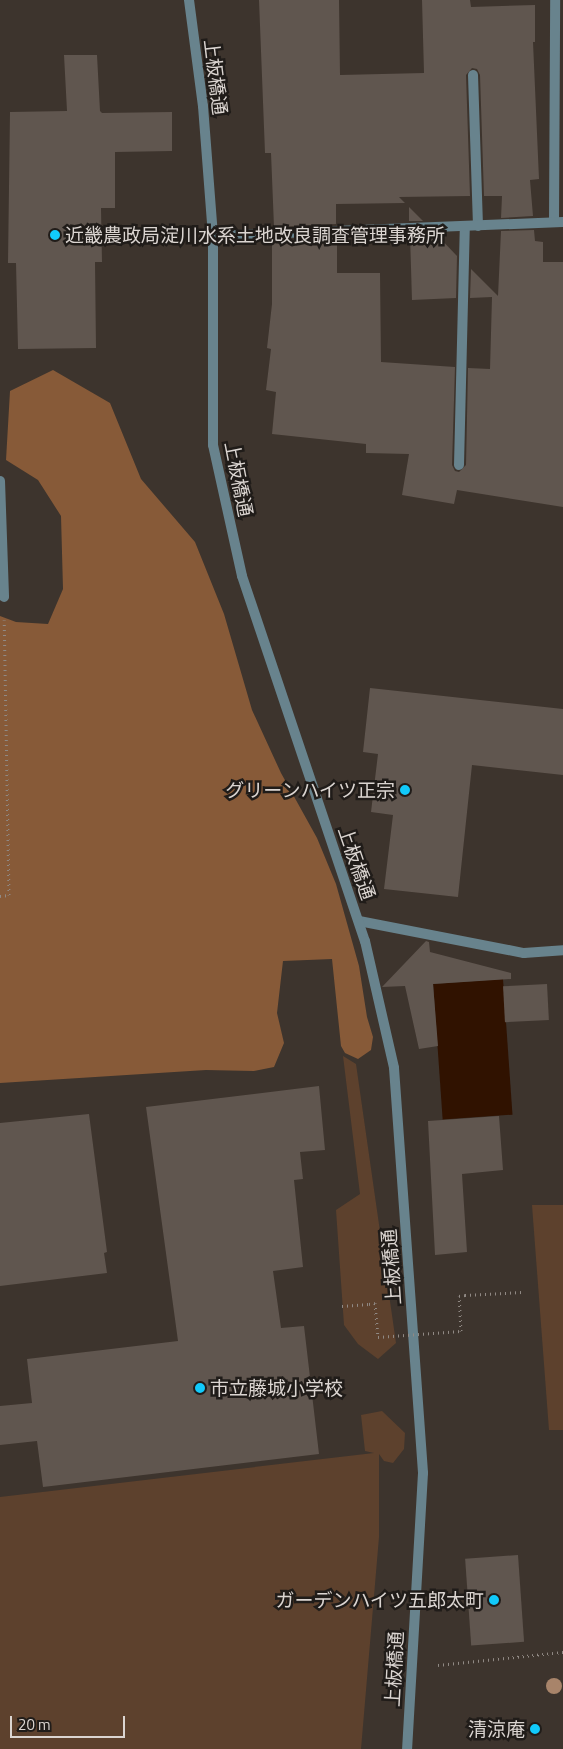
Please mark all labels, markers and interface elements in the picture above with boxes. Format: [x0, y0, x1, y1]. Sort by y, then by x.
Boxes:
street label: 上板橋通 [200, 38, 232, 116]
place label: 近畿農政局淀川水系土地改良調査管理事務所 [65, 224, 445, 246]
marker: 近畿農政局淀川水系土地改良調査管理事務所 [49, 229, 61, 241]
street label: 上板橋通 [221, 440, 257, 518]
place label: グリーンハイツ正宗 [224, 779, 395, 801]
marker: グリーンハイツ正宗 [399, 784, 411, 796]
street label: 上板橋通 [334, 823, 380, 903]
street label: 上板橋通 [377, 1228, 405, 1306]
place label: 市立藤城小学校 [210, 1377, 343, 1399]
marker: 市立藤城小学校 [194, 1382, 206, 1394]
place label: ガーデンハイツ五郎太町 [275, 1589, 484, 1611]
marker: ガーデンハイツ五郎太町 [488, 1594, 500, 1606]
street label: 上板橋通 [381, 1630, 407, 1708]
scale bar [12, 1706, 128, 1738]
text: 20 m [18, 1713, 51, 1736]
place label: 清涼庵 [468, 1718, 525, 1740]
marker: 清涼庵 [529, 1723, 541, 1735]

